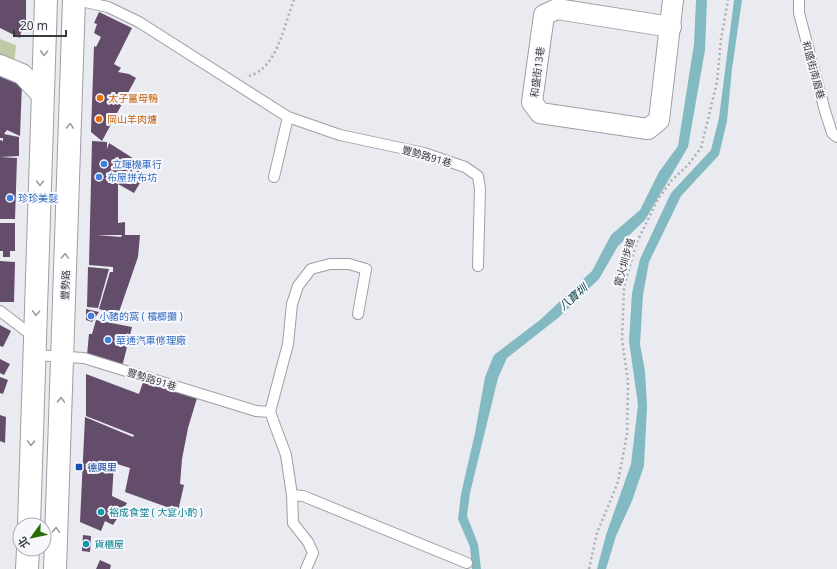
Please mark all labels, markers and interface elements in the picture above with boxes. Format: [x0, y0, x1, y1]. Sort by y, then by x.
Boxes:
scale bar [14, 12, 66, 38]
text: 20 m [20, 17, 48, 34]
street label: 和盛街南眉巷 [799, 39, 829, 101]
street label: 和盛街13巷 [527, 46, 547, 98]
one-way arrow [39, 50, 48, 56]
place label: 太子薑母鴨 [108, 91, 158, 105]
marker: 太子薑母鴨 [95, 93, 105, 103]
place label: 岡山羊肉爐 [107, 112, 157, 126]
marker: 岡山羊肉爐 [94, 114, 104, 124]
one-way arrow [65, 123, 74, 129]
street label: 豐勢路91巷 [400, 142, 454, 170]
place label: 立暉機車行 [112, 157, 162, 171]
marker: 立暉機車行 [99, 159, 109, 169]
place label: 布屋拼布坊 [107, 170, 157, 184]
marker: 布屋拼布坊 [94, 172, 104, 182]
one-way arrow [36, 180, 44, 186]
place label: 珍珍美髮 [18, 191, 58, 205]
marker: 珍珍美髮 [5, 193, 15, 203]
street label: 電火圳步道 [610, 236, 638, 288]
one-way arrow [61, 253, 70, 259]
street label: 豐勢路 [57, 270, 73, 300]
water label: 八寶圳 [555, 279, 592, 313]
place label: 小豬的窩 ( 檳榔攤 ) [99, 309, 183, 323]
one-way arrow [32, 310, 41, 316]
marker: 小豬的窩 ( 檳榔攤 ) [86, 311, 96, 321]
place label: 華通汽車修理廠 [116, 333, 186, 347]
marker: 華通汽車修理廠 [103, 335, 113, 345]
street label: 豐勢路91巷 [125, 365, 179, 393]
one-way arrow [56, 397, 65, 403]
one-way arrow [27, 440, 35, 446]
place label: 德興里 [87, 460, 117, 474]
marker: 德興里 [74, 462, 84, 472]
place label: 裕成食堂 ( 大宴小酌 ) [109, 505, 203, 519]
marker: 裕成食堂 ( 大宴小酌 ) [96, 507, 106, 517]
north arrow [12, 517, 52, 557]
one-way arrow [52, 527, 61, 533]
text: 北 [14, 534, 32, 551]
place label: 貨櫃屋 [94, 537, 124, 551]
marker: 貨櫃屋 [81, 539, 91, 549]

